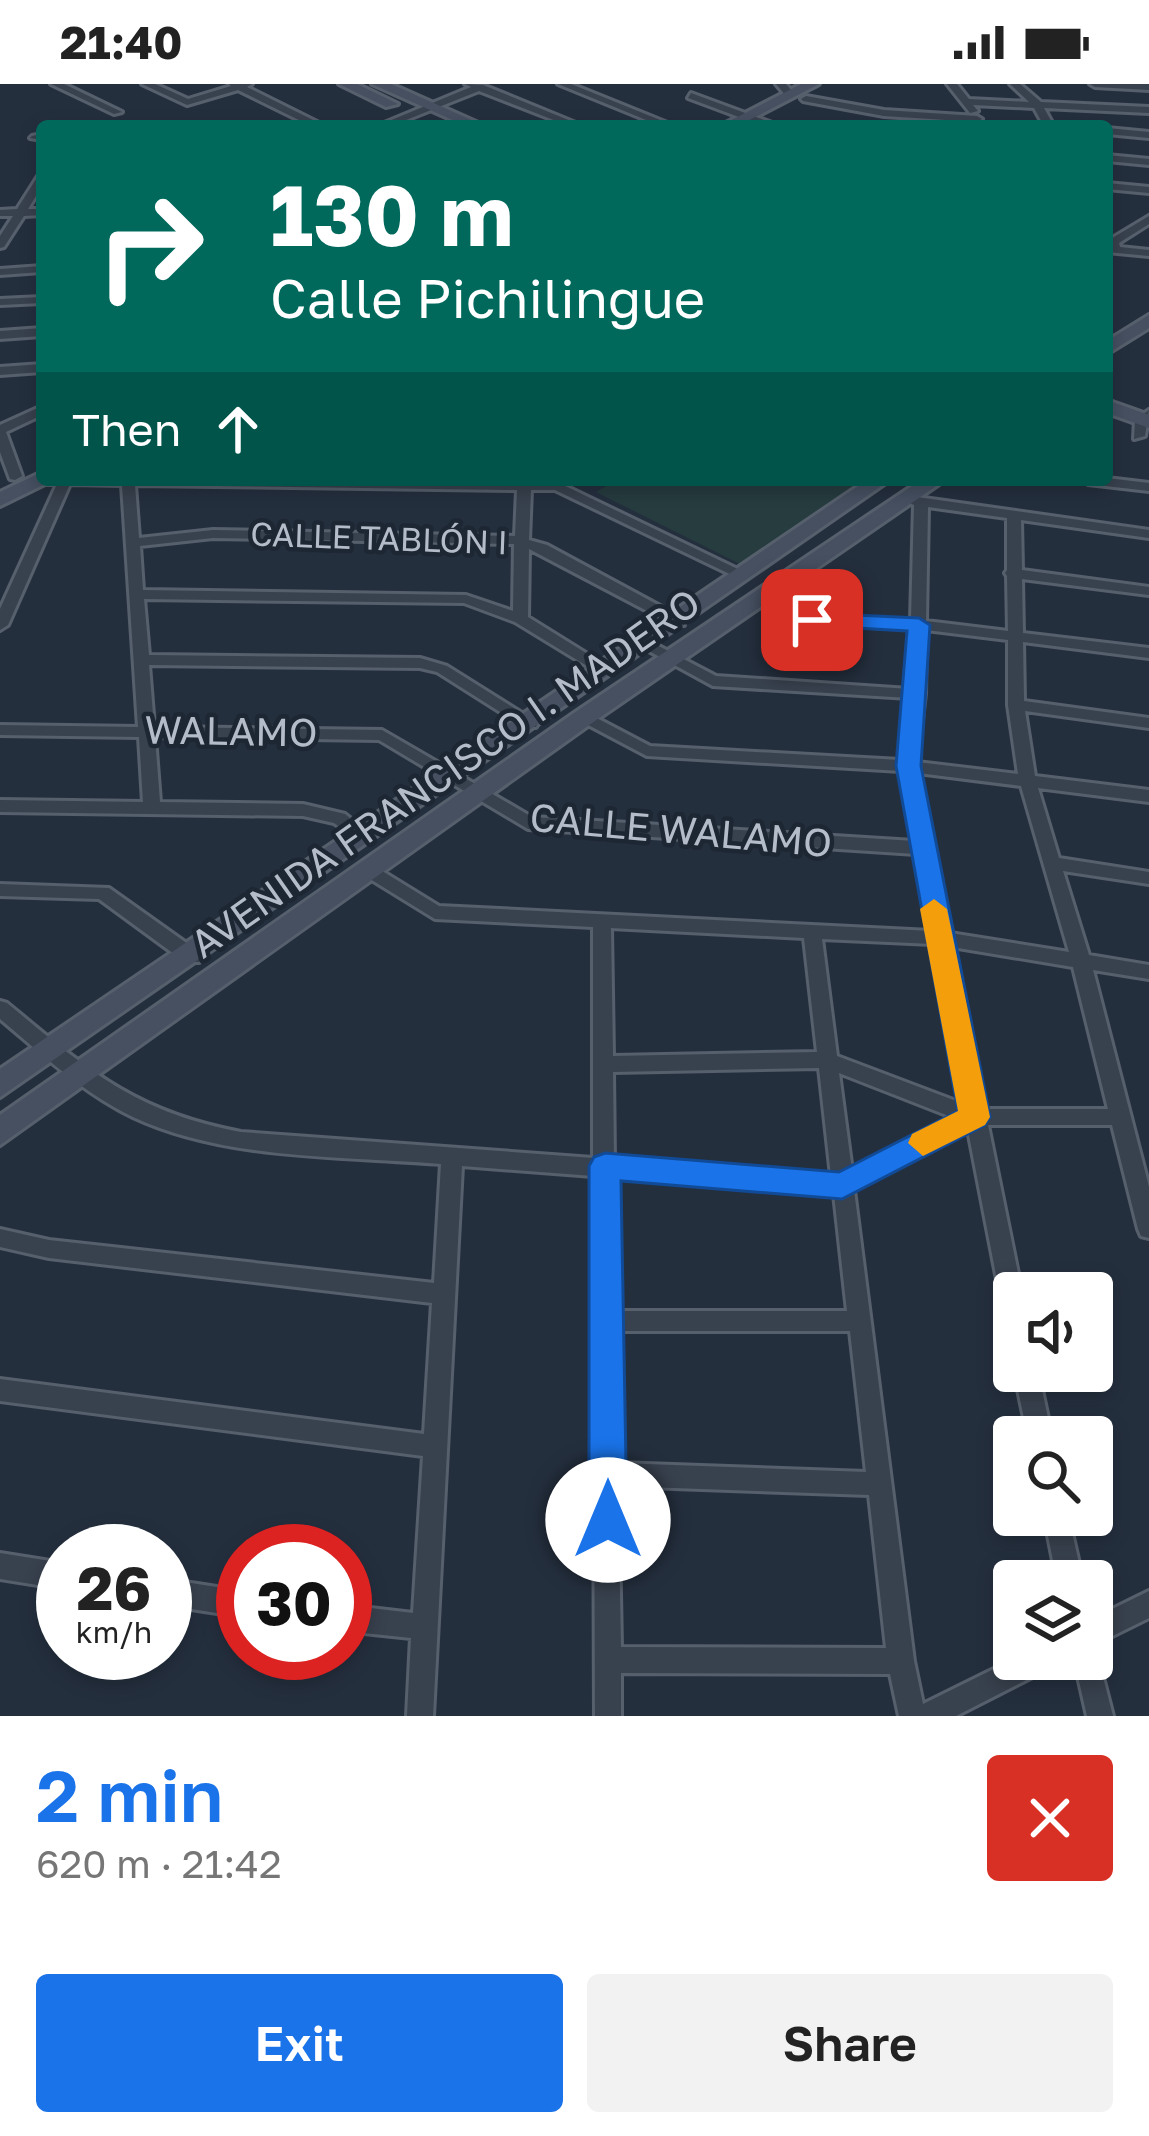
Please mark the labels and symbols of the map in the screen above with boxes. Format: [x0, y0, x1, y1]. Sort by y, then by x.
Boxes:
street label: CALLE TABLÓN I [250, 514, 508, 561]
pin [761, 569, 863, 671]
street label: AVENIDA FRANCISCO I. MADERO [181, 578, 708, 967]
street label: WALAMO [144, 705, 318, 756]
street label: CALLE WALAMO [528, 793, 834, 866]
position arrow [545, 1457, 671, 1583]
speed limit sign: 30 [216, 1524, 372, 1680]

